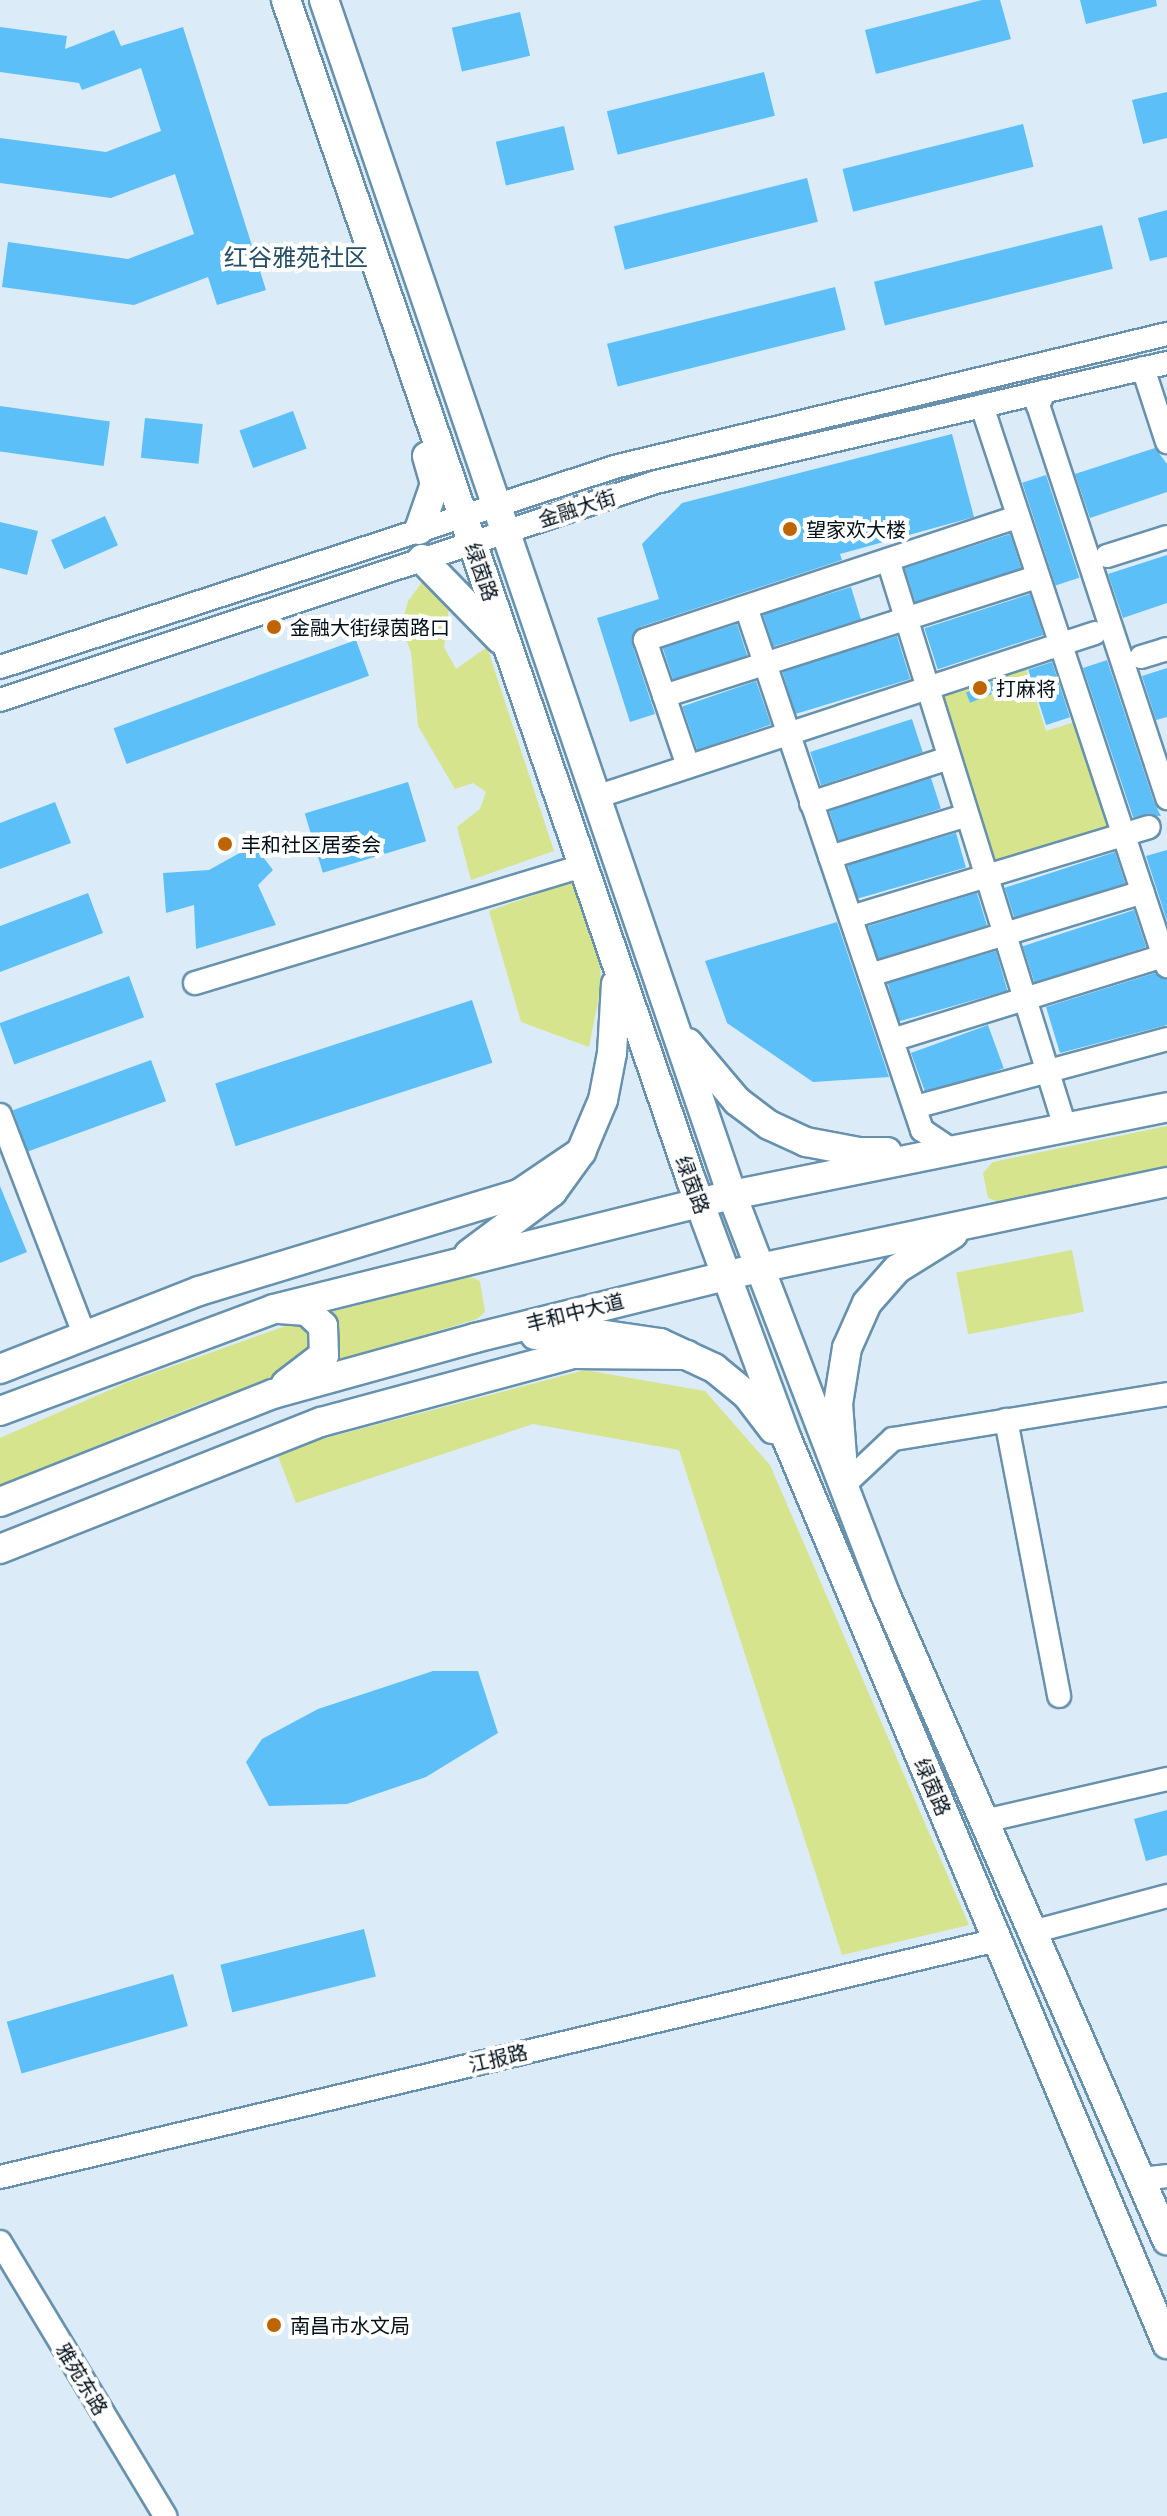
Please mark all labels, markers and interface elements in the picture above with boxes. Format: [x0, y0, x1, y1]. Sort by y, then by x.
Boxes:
district label: 红谷雅苑社区 [224, 244, 368, 272]
street label: 金融大街 [535, 484, 619, 532]
place label: 望家欢大楼 [806, 517, 906, 541]
marker: 望家欢大楼 [781, 520, 799, 538]
street label: 绿茵路 [461, 540, 503, 604]
place label: 金融大街绿茵路口 [290, 615, 450, 639]
marker: 金融大街绿茵路口 [265, 618, 283, 636]
place label: 打麻将 [996, 676, 1056, 700]
marker: 打麻将 [971, 679, 989, 697]
place label: 丰和社区居委会 [241, 832, 381, 856]
marker: 丰和社区居委会 [216, 835, 234, 853]
street label: 绿茵路 [671, 1153, 715, 1217]
street label: 丰和中大道 [524, 1288, 626, 1336]
street label: 绿茵路 [910, 1755, 956, 1819]
street label: 江报路 [466, 2040, 530, 2076]
place label: 南昌市水文局 [290, 2313, 410, 2337]
marker: 南昌市水文局 [265, 2316, 283, 2334]
street label: 雅苑东路 [51, 2339, 113, 2419]

